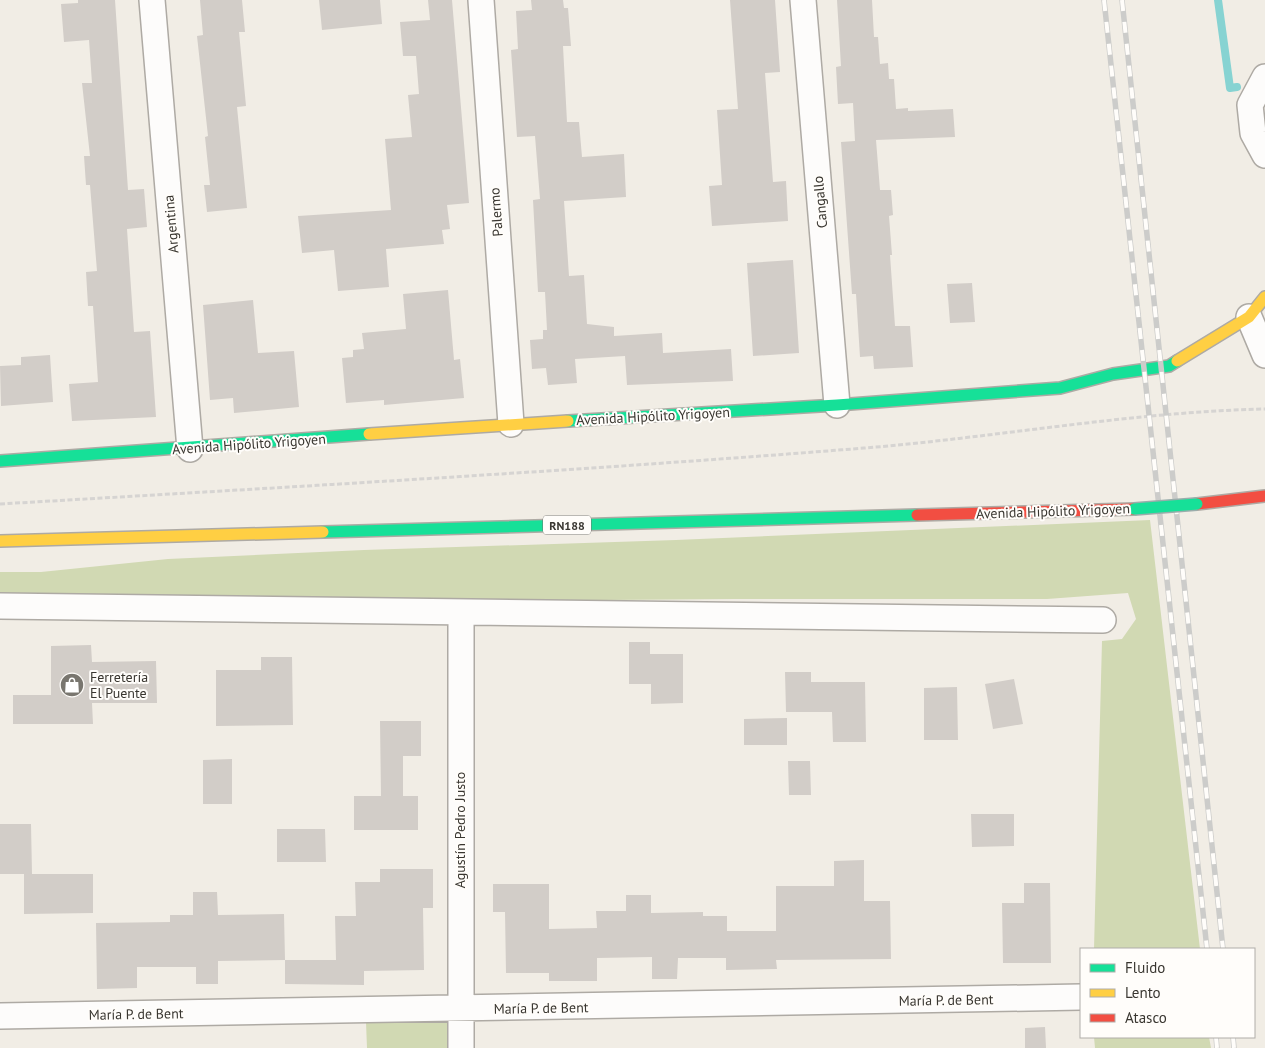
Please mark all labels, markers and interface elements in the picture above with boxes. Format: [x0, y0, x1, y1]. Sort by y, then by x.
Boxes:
street label: Cangallo [809, 175, 831, 229]
street label: Palermo [485, 187, 507, 237]
street label: Argentina [159, 194, 183, 254]
street label: Avenida Hipólito Yrigoyen [576, 403, 730, 429]
street label: Avenida Hipólito Yrigoyen [172, 430, 326, 458]
street label: Avenida Hipólito Yrigoyen [976, 499, 1130, 523]
road number: RN188 [543, 516, 591, 534]
place label: Ferretería El Puente [90, 668, 148, 702]
shop icon: Ferretería El Puente [59, 672, 85, 698]
street label: Agustín Pedro Justo [451, 772, 469, 888]
legend [1080, 948, 1255, 1038]
text: Fluido [1125, 958, 1165, 977]
text: Lento [1125, 983, 1161, 1002]
street label: María P. de Bent [898, 990, 994, 1010]
street label: María P. de Bent [493, 998, 589, 1018]
street label: María P. de Bent [88, 1004, 184, 1024]
text: Atasco [1125, 1008, 1167, 1027]

